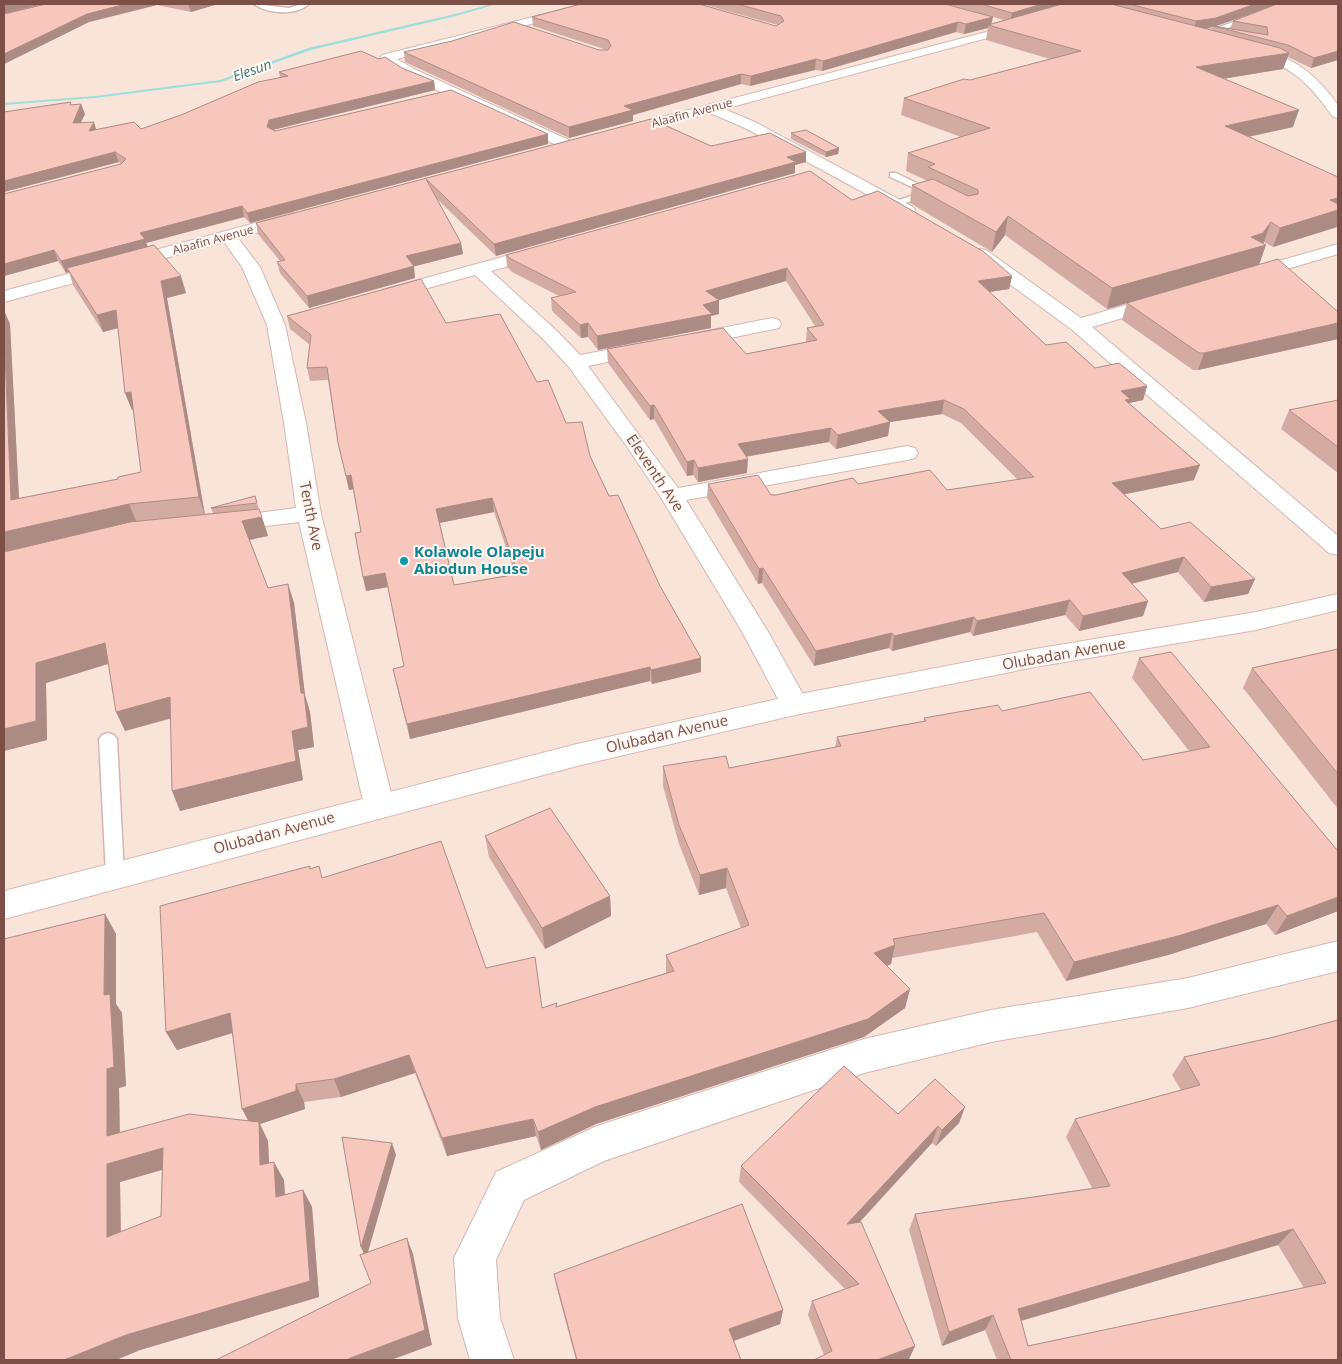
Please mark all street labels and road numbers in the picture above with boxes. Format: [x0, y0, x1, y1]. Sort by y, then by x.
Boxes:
street label: Alaafin Avenue [649, 93, 735, 132]
street label: Alaafin Avenue [170, 220, 256, 259]
street label: Eleventh Ave [623, 430, 689, 515]
street label: Tenth Ave [296, 480, 328, 552]
street label: Olubadan Avenue [1001, 632, 1127, 674]
street label: Olubadan Avenue [604, 709, 730, 757]
street label: Olubadan Avenue [211, 806, 337, 858]

